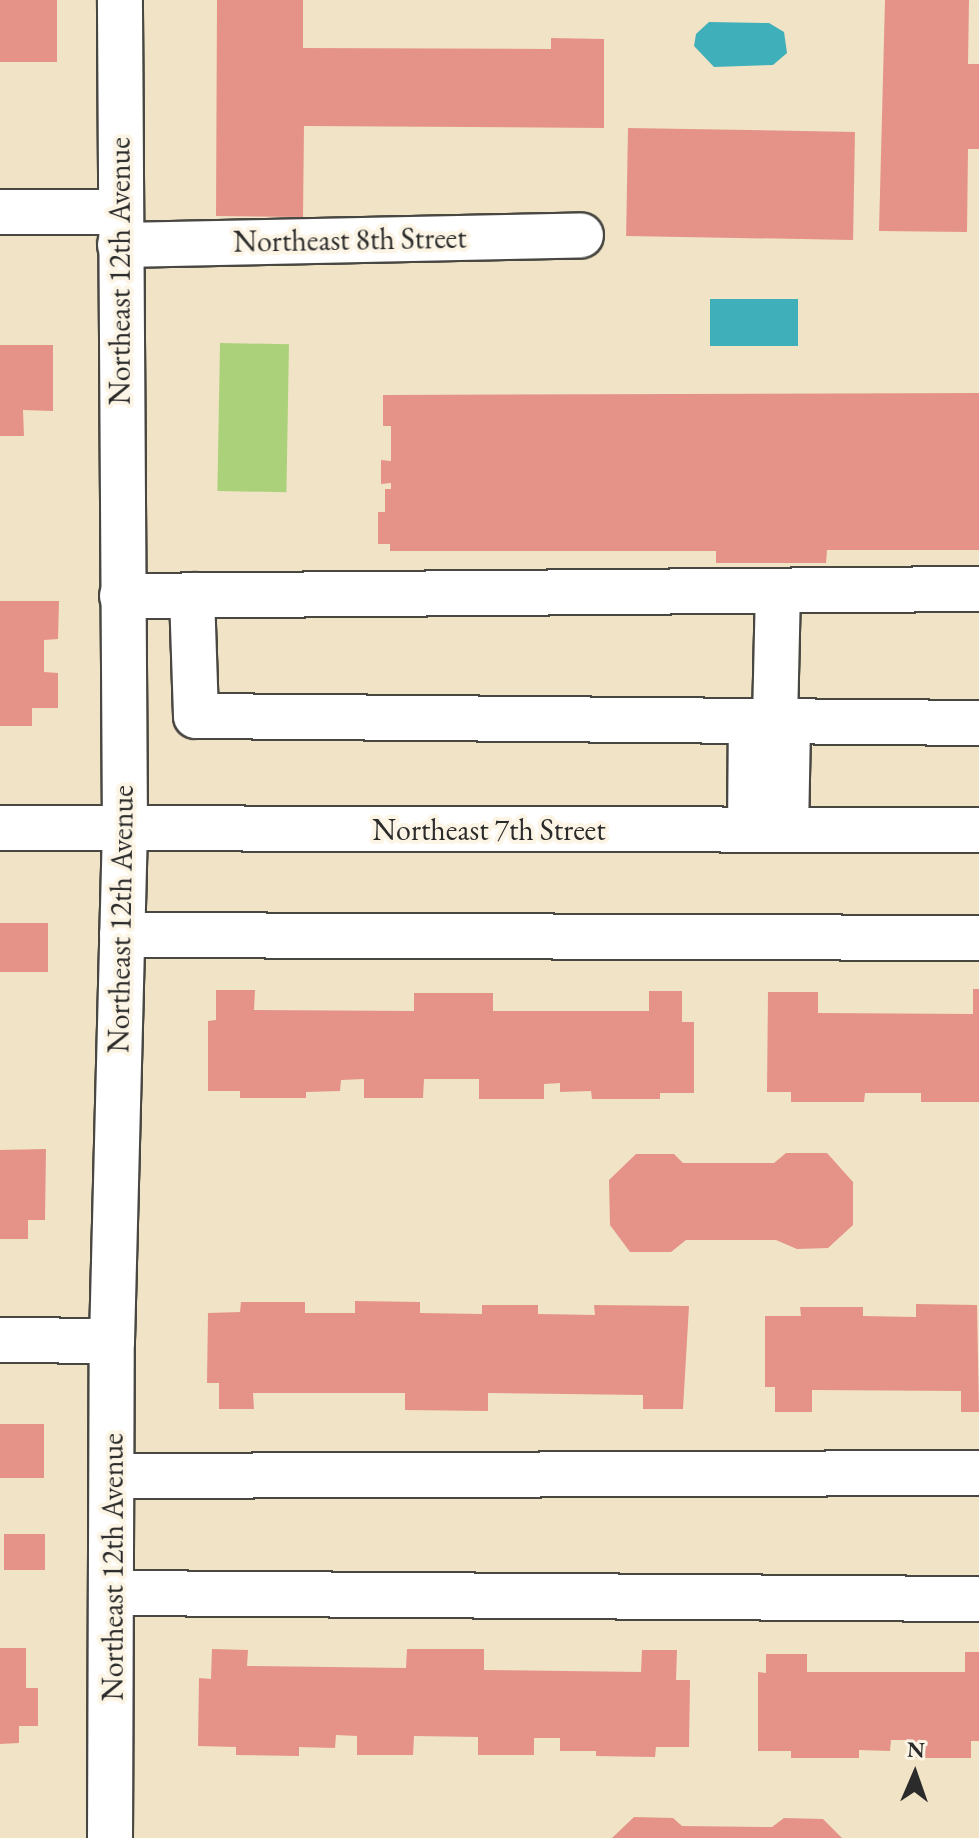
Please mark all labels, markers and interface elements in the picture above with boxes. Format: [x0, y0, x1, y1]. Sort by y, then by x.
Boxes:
street label: Northeast 12th Avenue [102, 137, 138, 405]
street label: Northeast 8th Street [233, 220, 467, 260]
street label: Northeast 12th Avenue [101, 785, 141, 1053]
street label: Northeast 7th Street [372, 812, 606, 848]
street label: Northeast 12th Avenue [95, 1433, 131, 1701]
north arrow [875, 1734, 955, 1814]
text: N [906, 1735, 925, 1764]

